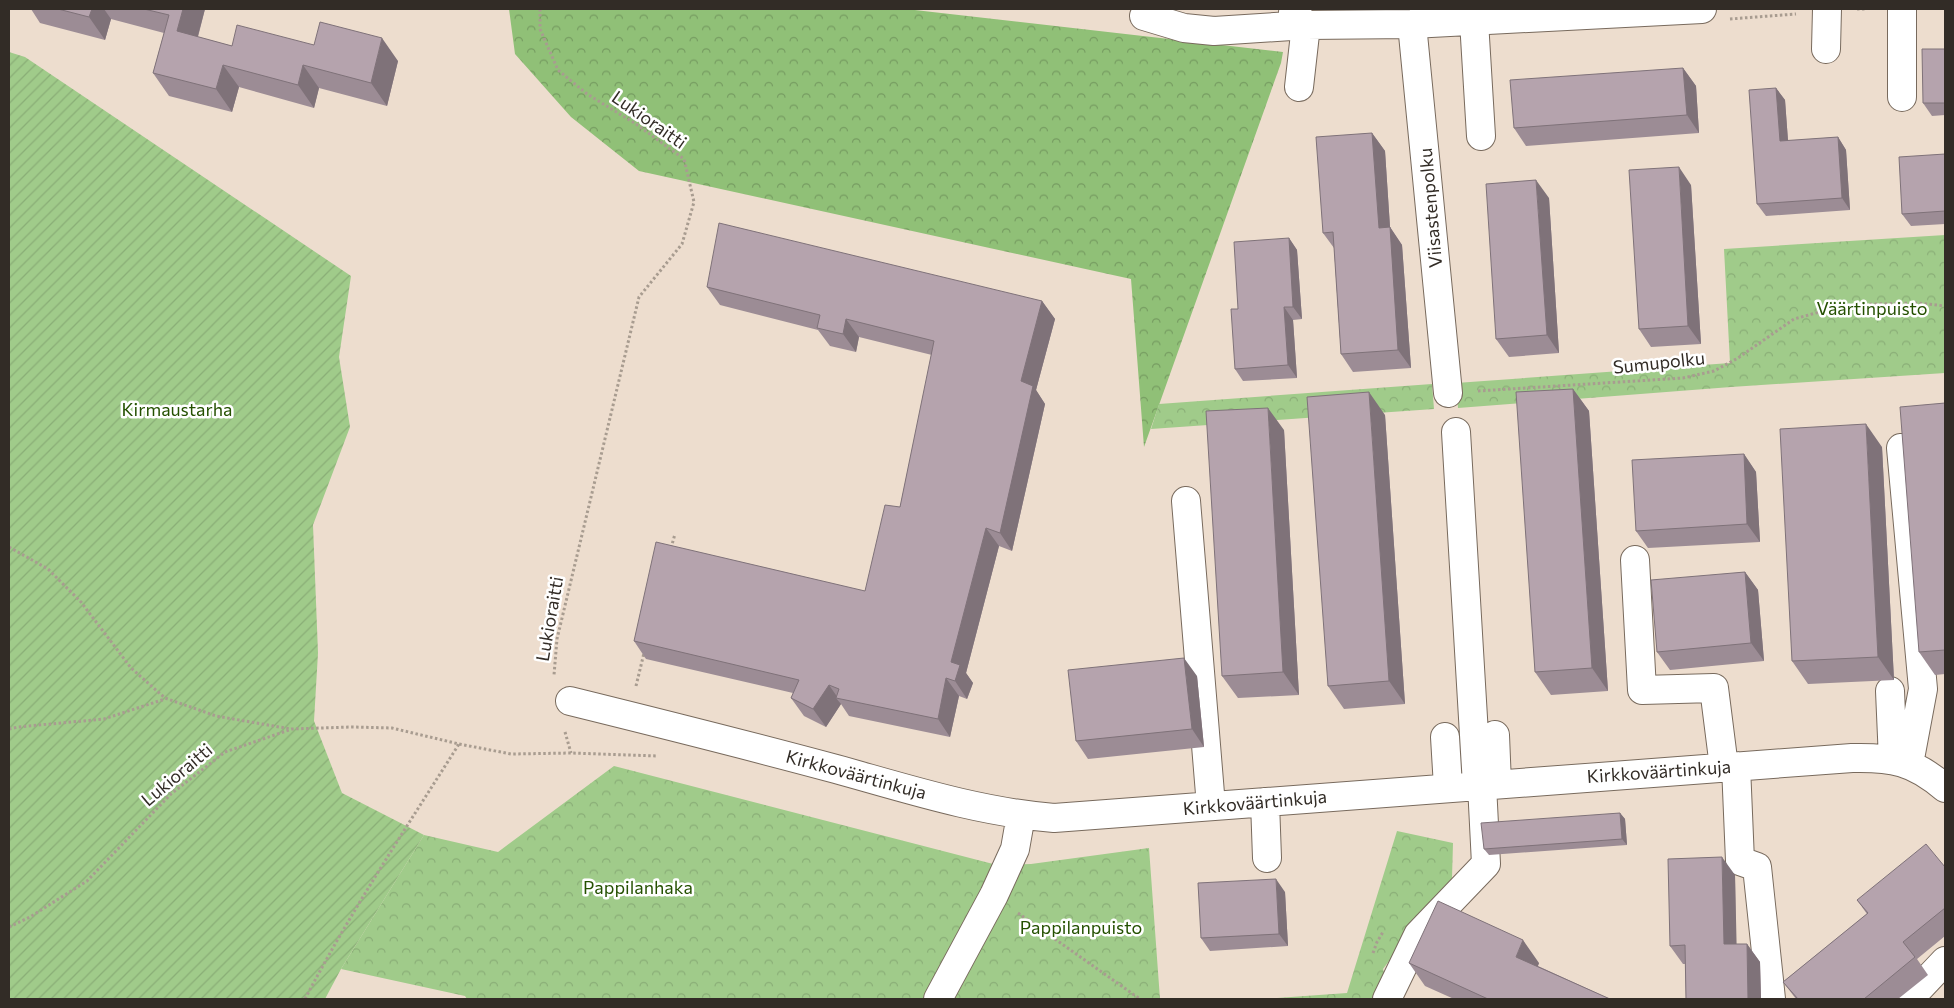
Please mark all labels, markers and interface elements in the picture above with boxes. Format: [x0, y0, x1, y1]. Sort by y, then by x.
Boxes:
street label: Lukioraitti [608, 86, 691, 153]
street label: Viisastenpolku [1414, 147, 1446, 269]
park label: Väärtinpuisto [1816, 297, 1928, 319]
street label: Sumupolku [1612, 346, 1706, 378]
park label: Kirmaustarha [122, 398, 232, 420]
street label: Lukioraitti [531, 575, 567, 663]
street label: Lukioraitti [136, 738, 216, 810]
street label: Kirkkoväärtinkuja [784, 745, 929, 803]
street label: Kirkkoväärtinkuja [1586, 755, 1732, 787]
street label: Kirkkoväärtinkuja [1182, 785, 1328, 819]
park label: Pappilanhaka [583, 876, 693, 898]
park label: Pappilanpuisto [1020, 916, 1142, 938]

